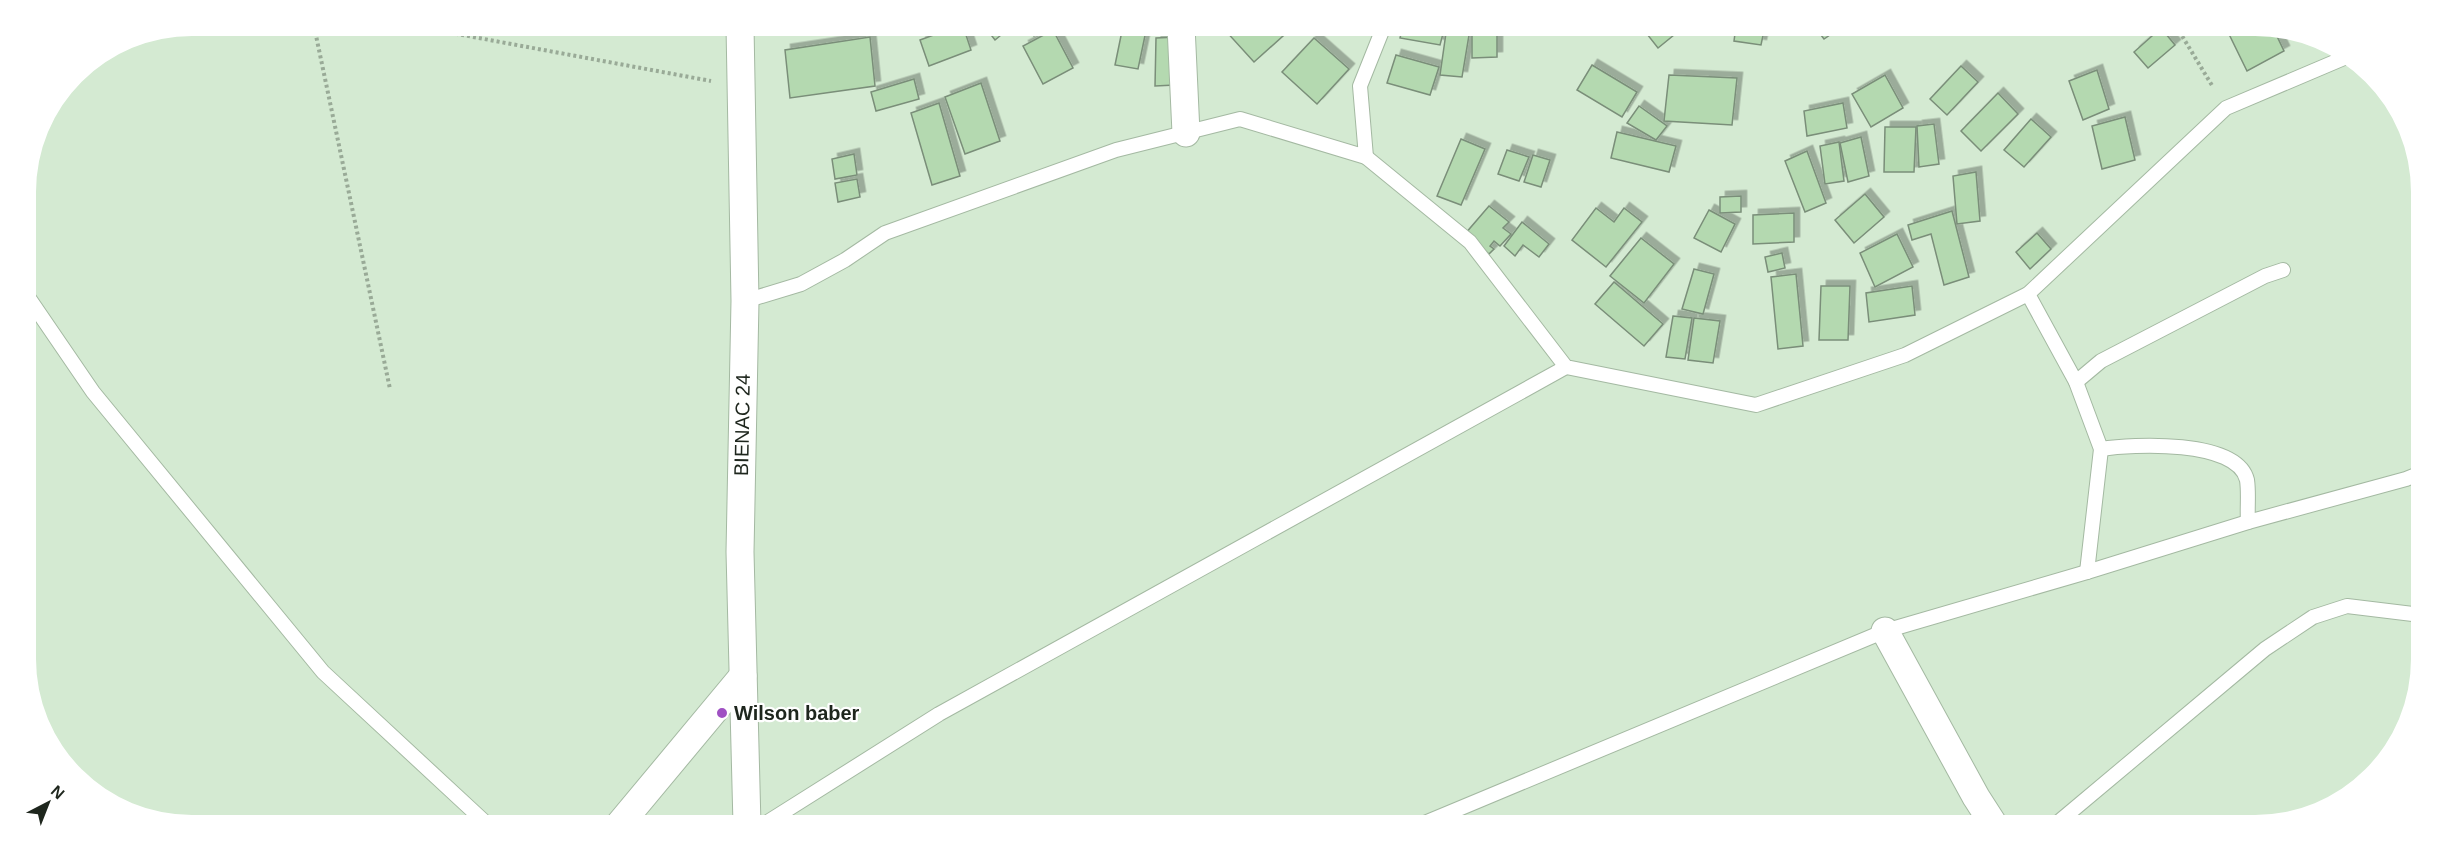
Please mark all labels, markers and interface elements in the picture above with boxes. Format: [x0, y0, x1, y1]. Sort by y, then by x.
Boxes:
street label: BIENAC 24 [730, 374, 754, 476]
place label: Wilson baber [734, 702, 860, 724]
marker: Wilson baber [715, 706, 729, 720]
north arrow [18, 773, 78, 833]
text: N [48, 782, 68, 802]

